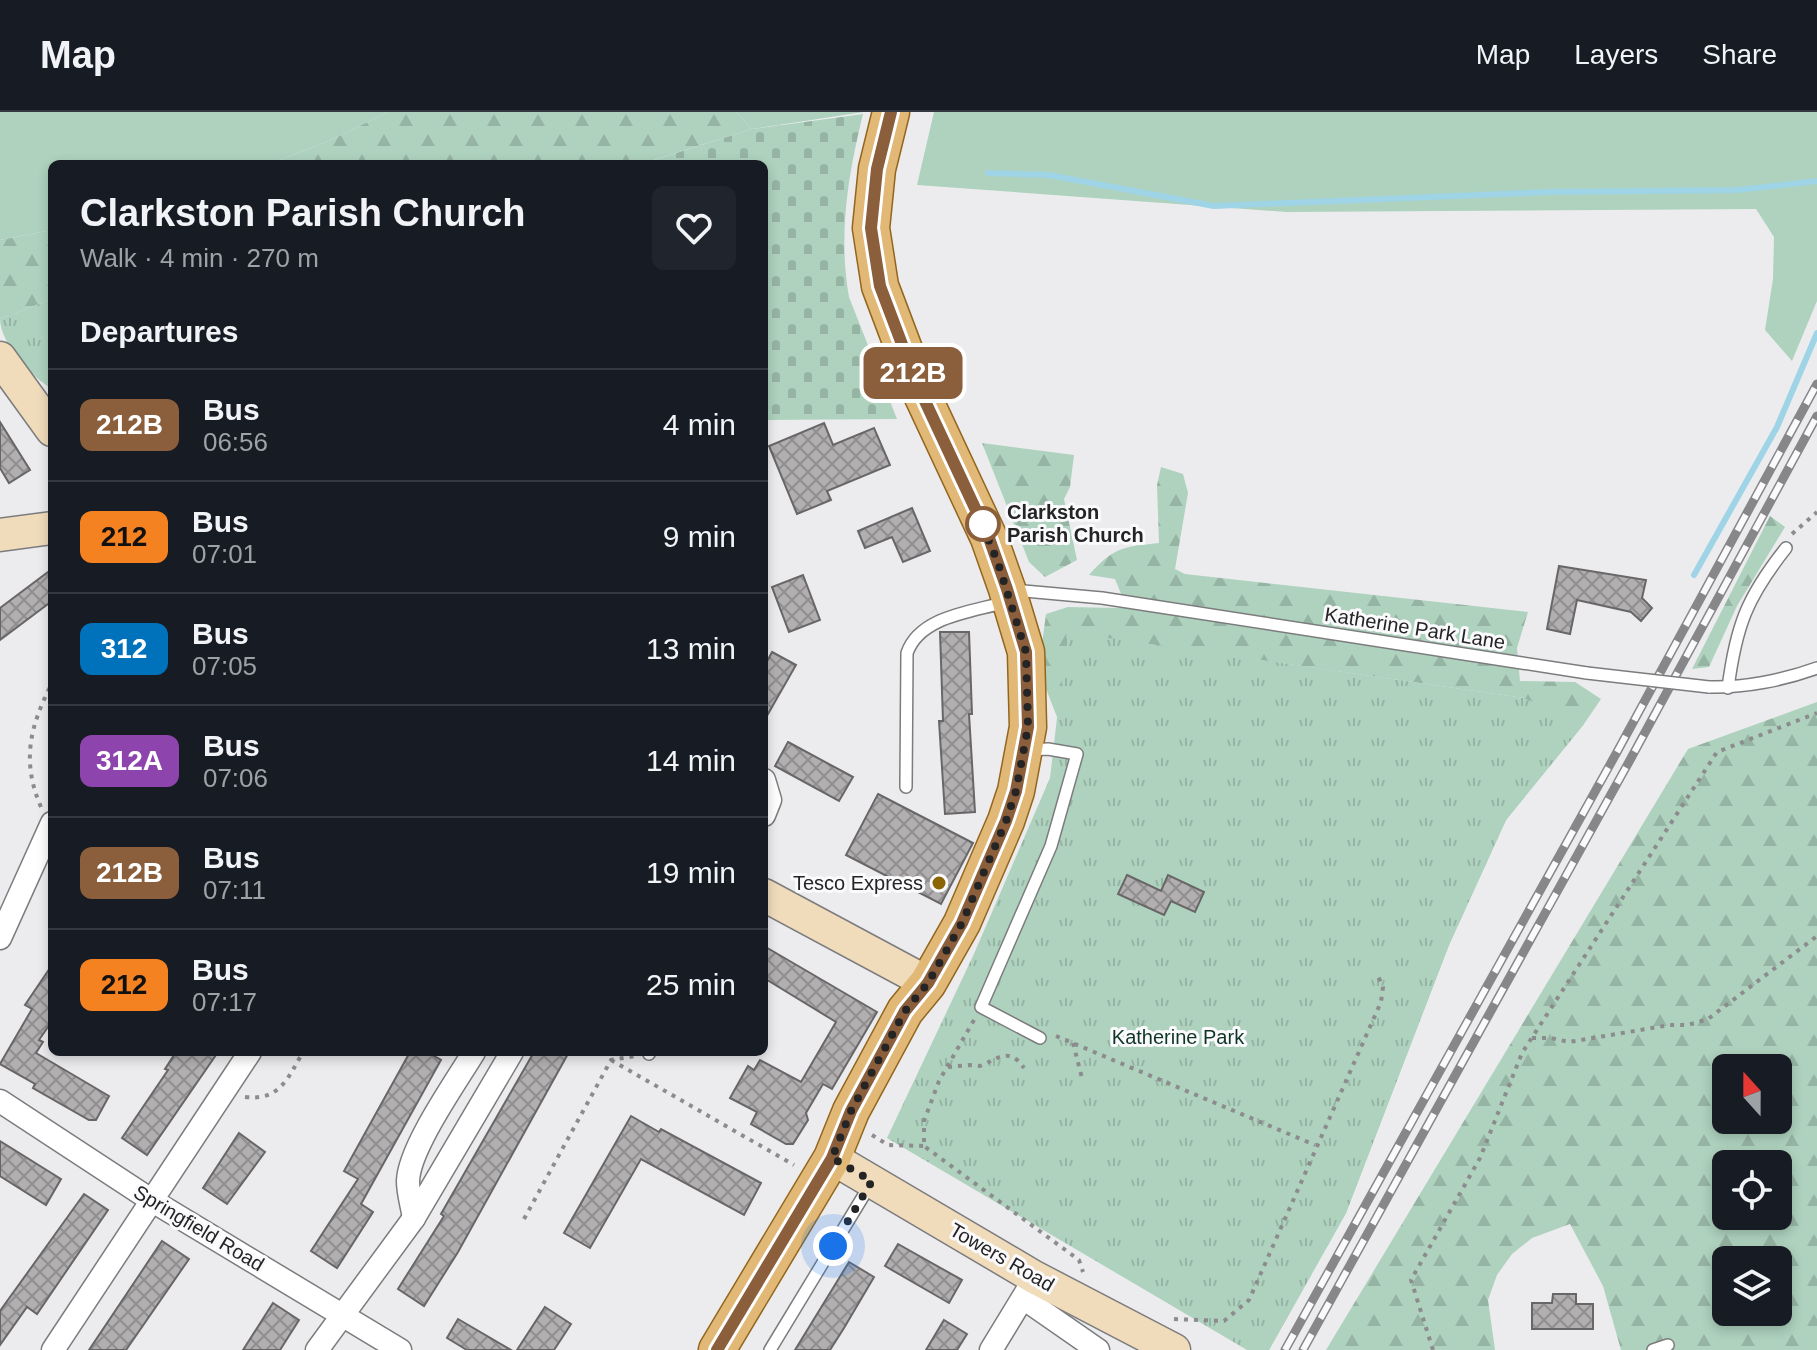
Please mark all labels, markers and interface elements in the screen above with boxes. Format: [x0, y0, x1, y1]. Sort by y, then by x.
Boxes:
text: Map [40, 34, 116, 76]
text: Map [1476, 39, 1530, 70]
text: Layers [1574, 39, 1658, 70]
text: Share [1702, 39, 1777, 70]
button: heart [652, 186, 736, 270]
text: Clarkston Parish Church [80, 192, 526, 234]
text: Walk · 4 min · 270 m [80, 243, 319, 273]
text: Departures [80, 315, 238, 348]
line badge: 212B [857, 347, 969, 399]
text: 212B [880, 357, 946, 388]
text: Bus [203, 393, 260, 426]
text: 4 min [663, 408, 736, 441]
text: 212B [96, 409, 163, 440]
text: 06:56 [203, 427, 268, 457]
place label: Clarkston Parish Church [1007, 501, 1144, 546]
text: Bus [192, 505, 249, 538]
marker: Clarkston Parish Church [966, 507, 1000, 541]
text: 9 min [663, 520, 736, 553]
text: 212 [101, 521, 147, 552]
text: 07:01 [192, 539, 257, 569]
street label: Katherine Park Lane [1323, 603, 1507, 653]
text: Bus [192, 617, 249, 650]
text: 13 min [646, 632, 736, 665]
text: 312 [101, 633, 147, 664]
text: 07:05 [192, 651, 257, 681]
text: Bus [203, 729, 260, 762]
text: 14 min [646, 744, 736, 777]
text: 312A [96, 745, 163, 776]
text: 07:06 [203, 763, 268, 793]
text: Bus [203, 841, 260, 874]
text: 19 min [646, 856, 736, 889]
text: 212B [96, 857, 163, 888]
place label: Tesco Express [793, 872, 923, 894]
marker: Tesco Express [930, 874, 948, 892]
text: 07:11 [203, 875, 266, 905]
text: Bus [192, 953, 249, 986]
text: 25 min [646, 968, 736, 1001]
text: 212 [101, 969, 147, 1000]
text: 07:17 [192, 987, 257, 1017]
park label: Katherine Park [1112, 1026, 1245, 1048]
north arrow [1712, 1054, 1792, 1134]
map controls [1712, 1054, 1792, 1326]
button: locate [1712, 1150, 1792, 1230]
street label: Springfield Road [130, 1180, 268, 1276]
street label: Towers Road [946, 1218, 1058, 1296]
your location [813, 1226, 853, 1266]
button: layers [1712, 1246, 1792, 1326]

